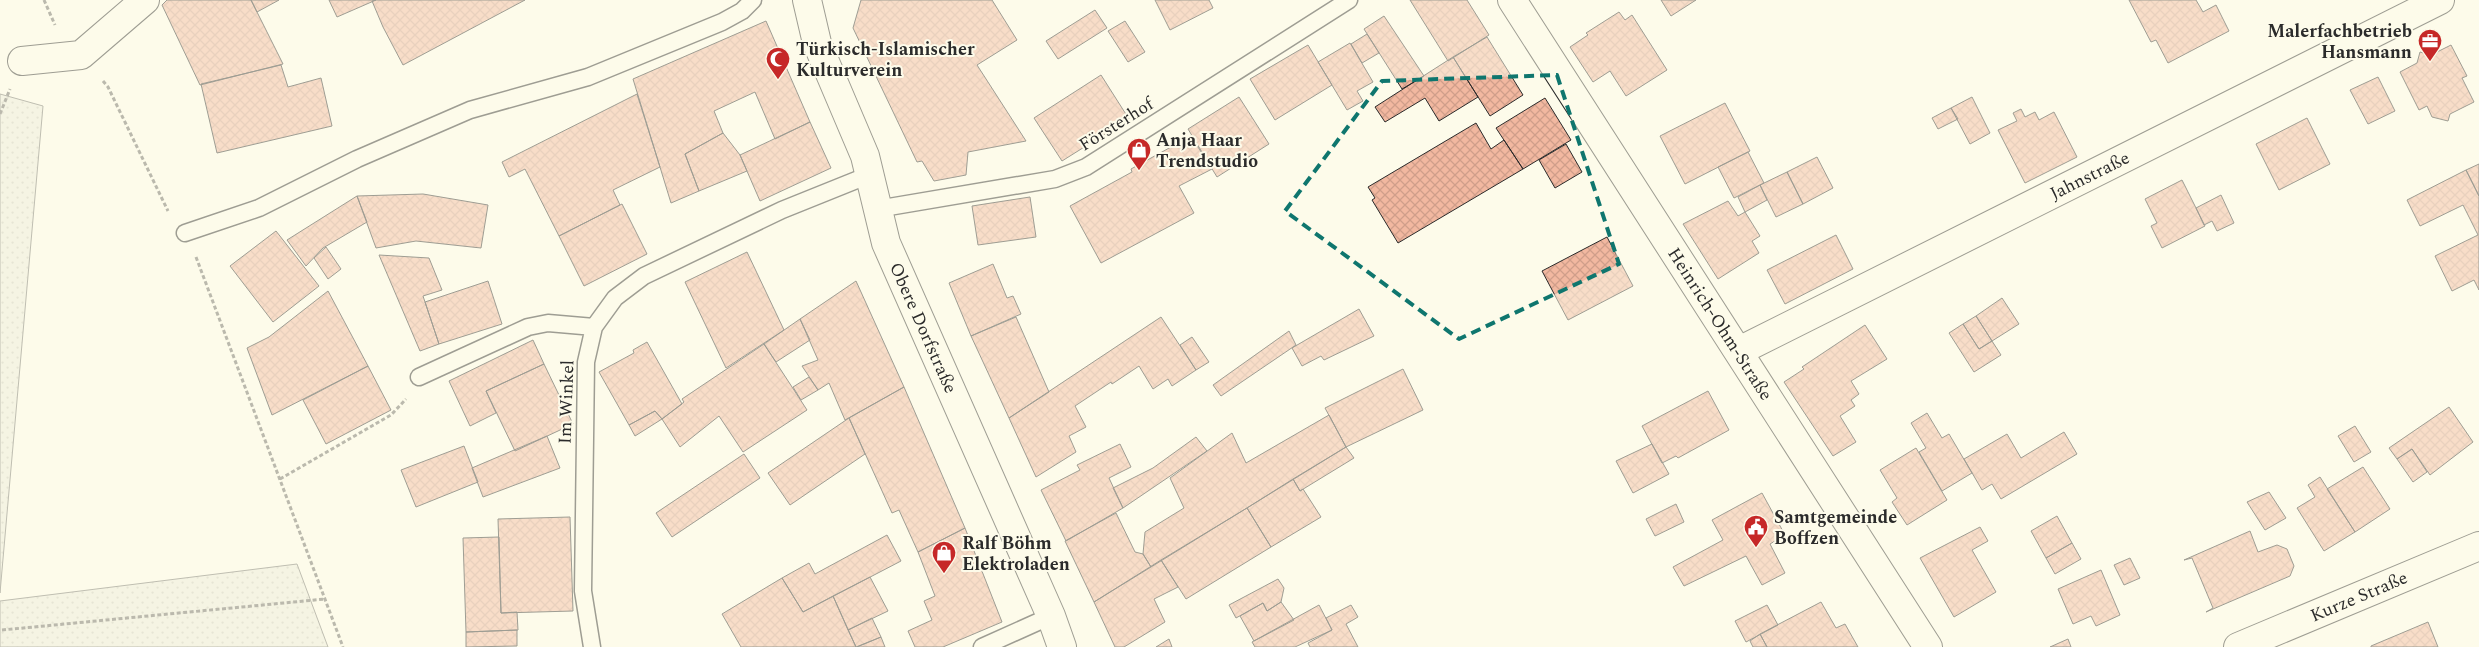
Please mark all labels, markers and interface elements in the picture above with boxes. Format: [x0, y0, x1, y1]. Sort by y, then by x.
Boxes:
place label: Malerfachbetrieb Hansmann [2267, 18, 2412, 66]
office icon: Malerfachbetrieb Hansmann [2417, 28, 2443, 62]
place label: Türkisch-Islamischer Kulturverein [796, 36, 975, 84]
mosque icon: Türkisch-Islamischer Kulturverein [765, 46, 791, 80]
street label: Försterhof [1074, 90, 1160, 158]
place label: Anja Haar Trendstudio [1156, 127, 1258, 175]
shop icon: Anja Haar Trendstudio [1126, 137, 1152, 171]
street label: Jahnstraße [2045, 145, 2134, 207]
street label: Heinrich-Ohm-Straße [1660, 242, 1779, 406]
street label: Obere Dorfstraße [882, 258, 964, 398]
street label: Im Winkel [552, 359, 581, 445]
place label: Samtgemeinde Boffzen [1774, 504, 1897, 552]
public building icon: Samtgemeinde Boffzen [1743, 514, 1769, 548]
place label: Ralf Böhm Elektroladen [962, 530, 1070, 578]
shop icon: Ralf Böhm Elektroladen [931, 540, 957, 574]
street label: Kurze Straße [2306, 564, 2412, 629]

